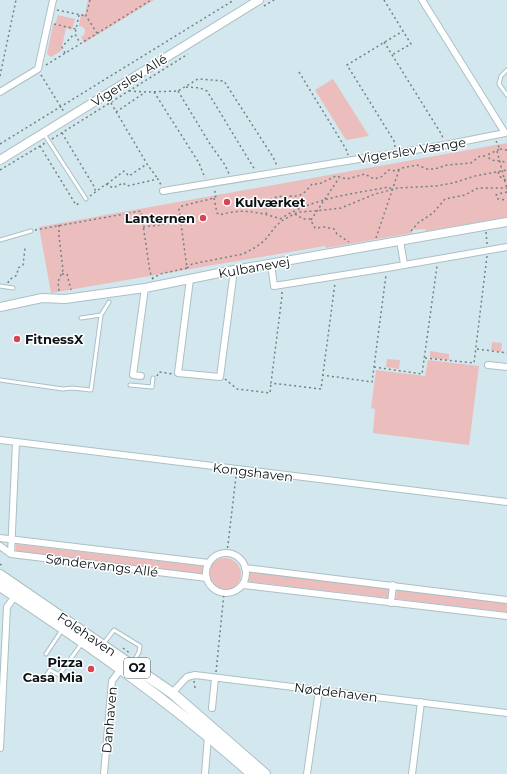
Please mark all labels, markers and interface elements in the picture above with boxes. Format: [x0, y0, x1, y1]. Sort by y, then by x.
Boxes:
street label: Vigerslev Allé [88, 50, 170, 110]
street label: Vigerslev Vænge [357, 134, 467, 166]
place label: Kulværket [235, 194, 306, 210]
marker: Kulværket [222, 197, 232, 207]
place label: Lanternen [125, 210, 195, 226]
marker: Lanternen [198, 213, 208, 223]
street label: Kulbanevej [217, 253, 291, 281]
place label: FitnessX [25, 331, 84, 347]
marker: FitnessX [12, 334, 22, 344]
street label: Kongshaven [212, 459, 294, 485]
street label: Søndervangs Allé [45, 550, 159, 580]
street label: Folehaven [55, 609, 119, 659]
place label: Pizza Casa Mia [23, 654, 83, 685]
road number: O2 [124, 658, 150, 678]
marker: Pizza Casa Mia [86, 664, 96, 674]
street label: Nøddehaven [293, 679, 379, 705]
street label: Danhaven [98, 686, 120, 754]

